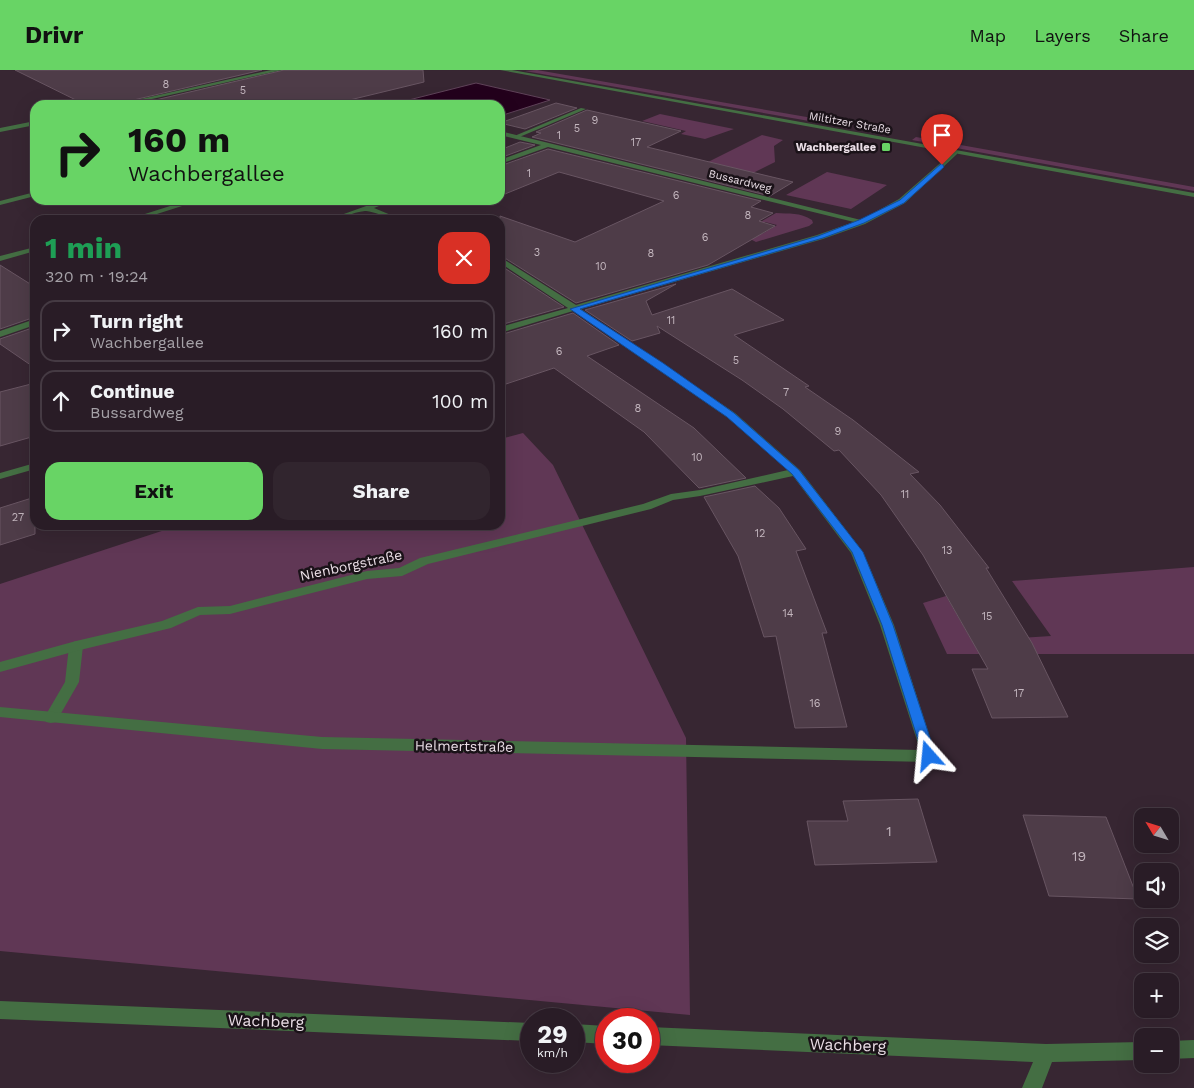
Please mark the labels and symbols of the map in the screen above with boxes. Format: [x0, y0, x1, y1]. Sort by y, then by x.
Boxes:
house number: 8 [163, 78, 170, 91]
house number: 5 [240, 84, 246, 97]
street label: Miltitzer Straße [808, 109, 892, 137]
house number: 9 [592, 114, 599, 127]
pin [921, 114, 963, 165]
house number: 5 [574, 122, 580, 135]
house number: 1 [557, 129, 561, 142]
house number: 17 [631, 136, 641, 149]
place label: Wachbergallee [796, 141, 876, 154]
marker: Wachbergallee [880, 141, 892, 153]
house number: 1 [527, 167, 531, 180]
street label: Bussardweg [707, 167, 773, 195]
house number: 6 [673, 189, 680, 202]
house number: 8 [745, 209, 752, 222]
house number: 6 [702, 231, 709, 244]
house number: 3 [534, 246, 540, 259]
house number: 8 [648, 247, 655, 260]
house number: 10 [595, 260, 607, 273]
house number: 11 [667, 314, 675, 327]
house number: 6 [556, 345, 563, 358]
house number: 5 [733, 354, 739, 367]
house number: 7 [783, 386, 789, 399]
house number: 8 [635, 402, 642, 415]
house number: 9 [835, 425, 842, 438]
house number: 10 [691, 451, 703, 464]
house number: 11 [901, 488, 909, 501]
house number: 27 [12, 511, 24, 524]
house number: 12 [755, 527, 765, 540]
house number: 13 [942, 544, 952, 557]
street label: Nienborgstraße [298, 546, 404, 584]
house number: 14 [782, 607, 794, 620]
house number: 15 [982, 610, 992, 623]
house number: 17 [1014, 687, 1024, 700]
house number: 16 [810, 697, 821, 710]
position arrow [902, 729, 954, 781]
street label: Helmertstraße [415, 737, 513, 755]
north arrow [1134, 808, 1179, 852]
house number: 1 [886, 823, 892, 839]
house number: 19 [1072, 848, 1086, 864]
speed limit sign: 30 [595, 1008, 660, 1073]
street label: Wachberg [227, 1010, 305, 1032]
street label: Wachberg [809, 1034, 887, 1056]

